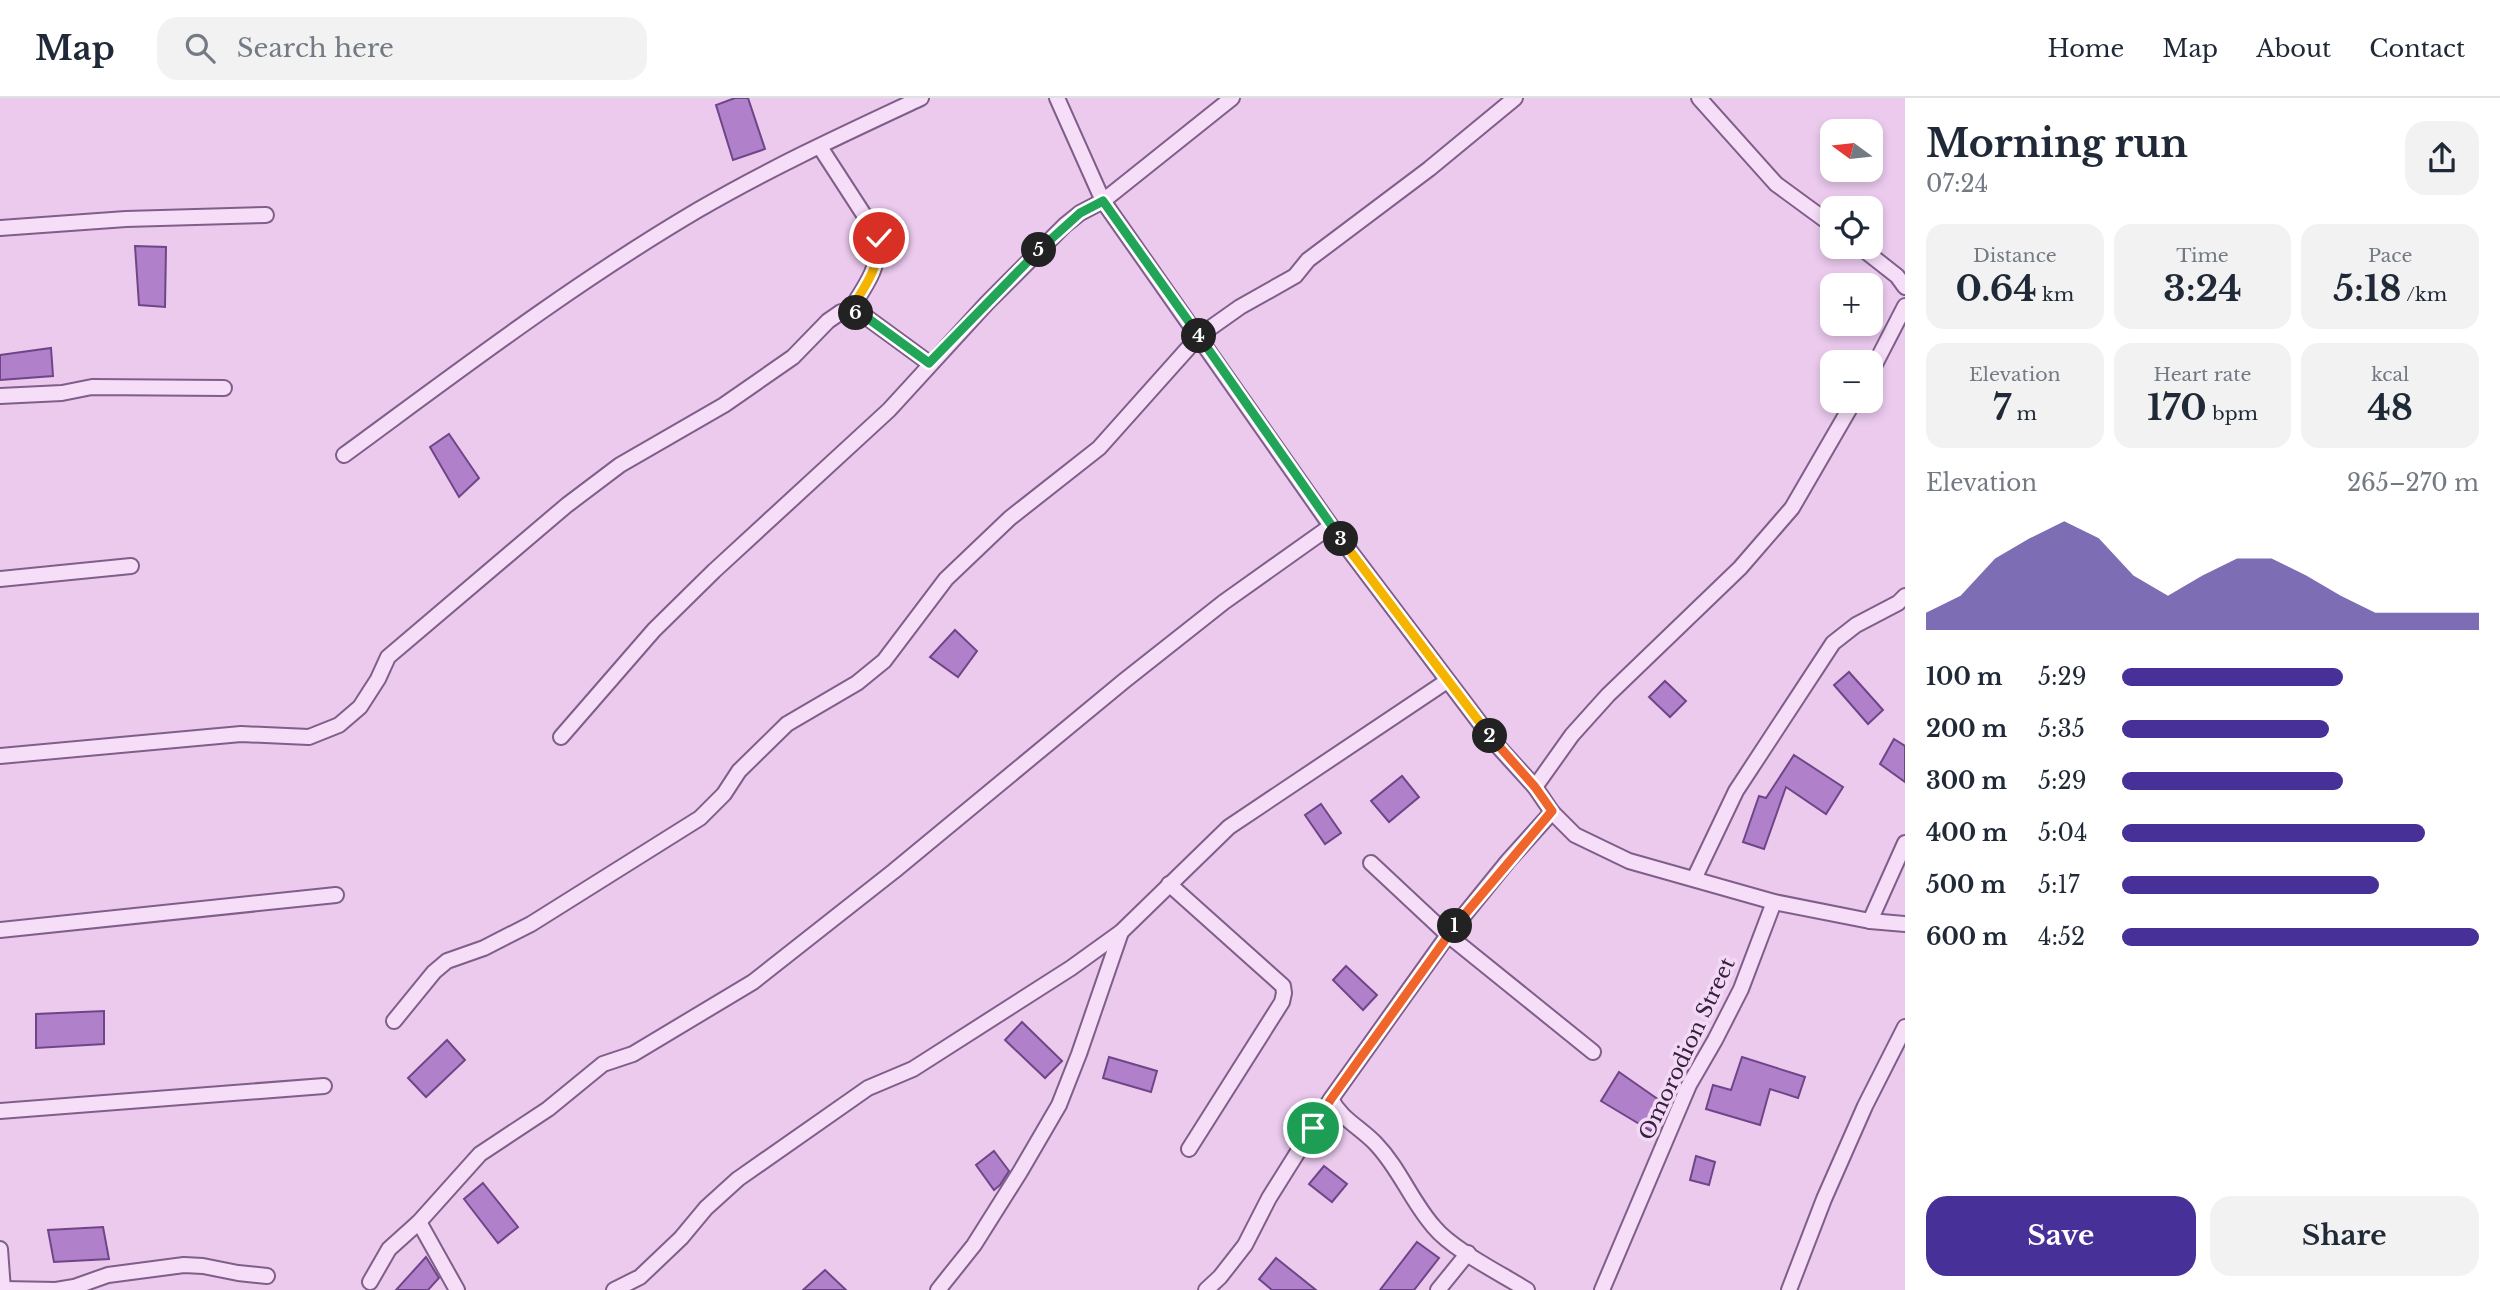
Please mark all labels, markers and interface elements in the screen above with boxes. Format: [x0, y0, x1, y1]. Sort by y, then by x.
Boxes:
search box [157, 17, 647, 80]
text: Map [35, 28, 115, 69]
icon: search [181, 29, 219, 67]
text: Search here [237, 32, 394, 64]
text: Home [2048, 34, 2124, 63]
text: Map [2162, 34, 2218, 63]
text: About [2256, 34, 2331, 63]
text: Contact [2369, 34, 2465, 63]
north arrow [1820, 119, 1883, 182]
map controls [1820, 119, 1883, 413]
text: Morning run [1926, 120, 2188, 167]
button: share [2405, 121, 2479, 195]
text: 07:24 [1926, 170, 1988, 198]
button: locate [1820, 196, 1883, 259]
pin [849, 208, 909, 268]
icon: check [860, 219, 898, 257]
pin: 5 [1021, 232, 1056, 268]
text: 5 [1033, 238, 1044, 261]
text: Distance [1973, 244, 2057, 267]
text: Time [2176, 244, 2229, 267]
text: Pace [2368, 244, 2412, 267]
text: 0.64 [1955, 267, 2037, 310]
text: 3:24 [2163, 267, 2242, 310]
text: 5:18 [2333, 267, 2402, 310]
button: + [1820, 273, 1883, 336]
text: km [2037, 283, 2074, 306]
text: /km [2402, 283, 2447, 306]
pin: 6 [838, 296, 874, 330]
text: 6 [849, 301, 862, 324]
pin: 4 [1182, 318, 1216, 354]
text: 4 [1192, 324, 1205, 347]
button: − [1820, 350, 1883, 413]
text: Elevation [1969, 363, 2061, 386]
text: Heart rate [2154, 363, 2251, 386]
text: kcal [2371, 363, 2409, 386]
text: 7 [1993, 386, 2011, 429]
text: 170 [2147, 386, 2207, 429]
text: 48 [2367, 386, 2413, 429]
text: m [2011, 402, 2037, 425]
text: bpm [2207, 402, 2258, 425]
text: Elevation [1926, 469, 2037, 497]
text: 265–270 m [2347, 469, 2479, 497]
pin: 3 [1324, 522, 1358, 556]
text: 3 [1334, 527, 1347, 550]
text: 100 m [1926, 663, 2002, 691]
text: 5:29 [2038, 663, 2087, 691]
text: 200 m [1926, 715, 2007, 743]
text: 5:35 [2038, 715, 2085, 743]
pin: 2 [1472, 718, 1508, 754]
text: 2 [1483, 724, 1496, 747]
text: 300 m [1926, 767, 2007, 795]
text: 5:29 [2038, 767, 2087, 795]
text: 400 m [1926, 819, 2008, 847]
text: 5:04 [2038, 819, 2088, 847]
text: 500 m [1926, 871, 2006, 899]
text: 5:17 [2038, 871, 2079, 899]
pin: 1 [1438, 908, 1472, 944]
text: 1 [1450, 914, 1459, 937]
text: 600 m [1926, 923, 2008, 951]
text: 4:52 [2038, 923, 2085, 951]
street label: Omorodion Street [1633, 954, 1741, 1144]
pin [1283, 1098, 1343, 1158]
icon: arrive [1294, 1109, 1332, 1147]
button: Save [1926, 1196, 2196, 1276]
button: Share [2210, 1196, 2479, 1276]

